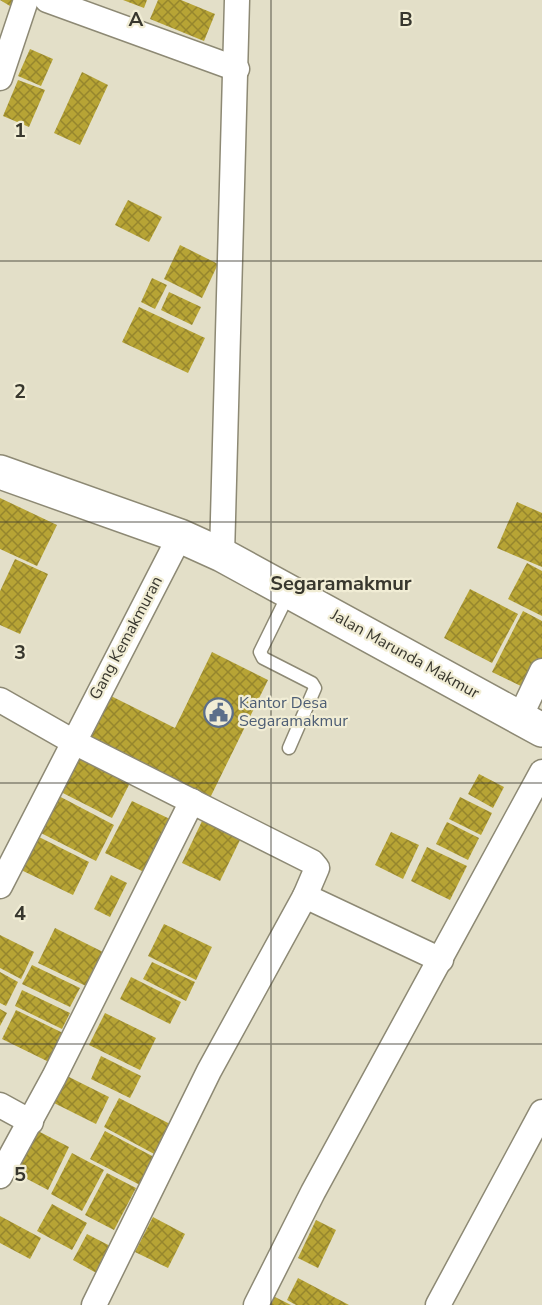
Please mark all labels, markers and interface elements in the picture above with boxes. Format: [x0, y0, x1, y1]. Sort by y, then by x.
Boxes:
text: A [129, 6, 144, 33]
text: B [399, 6, 413, 33]
text: 1 [14, 117, 26, 144]
text: 2 [14, 378, 26, 405]
district label: Segaramakmur [270, 570, 412, 597]
street label: Gang Kemakmuran [84, 572, 168, 704]
street label: Jalan Marunda Makmur [326, 604, 483, 704]
text: 3 [14, 639, 26, 666]
place label: Kantor Desa Segaramakmur [239, 692, 348, 732]
public building icon: Kantor Desa Segaramakmur [202, 696, 234, 728]
text: 4 [14, 900, 26, 927]
text: 5 [14, 1161, 26, 1188]

